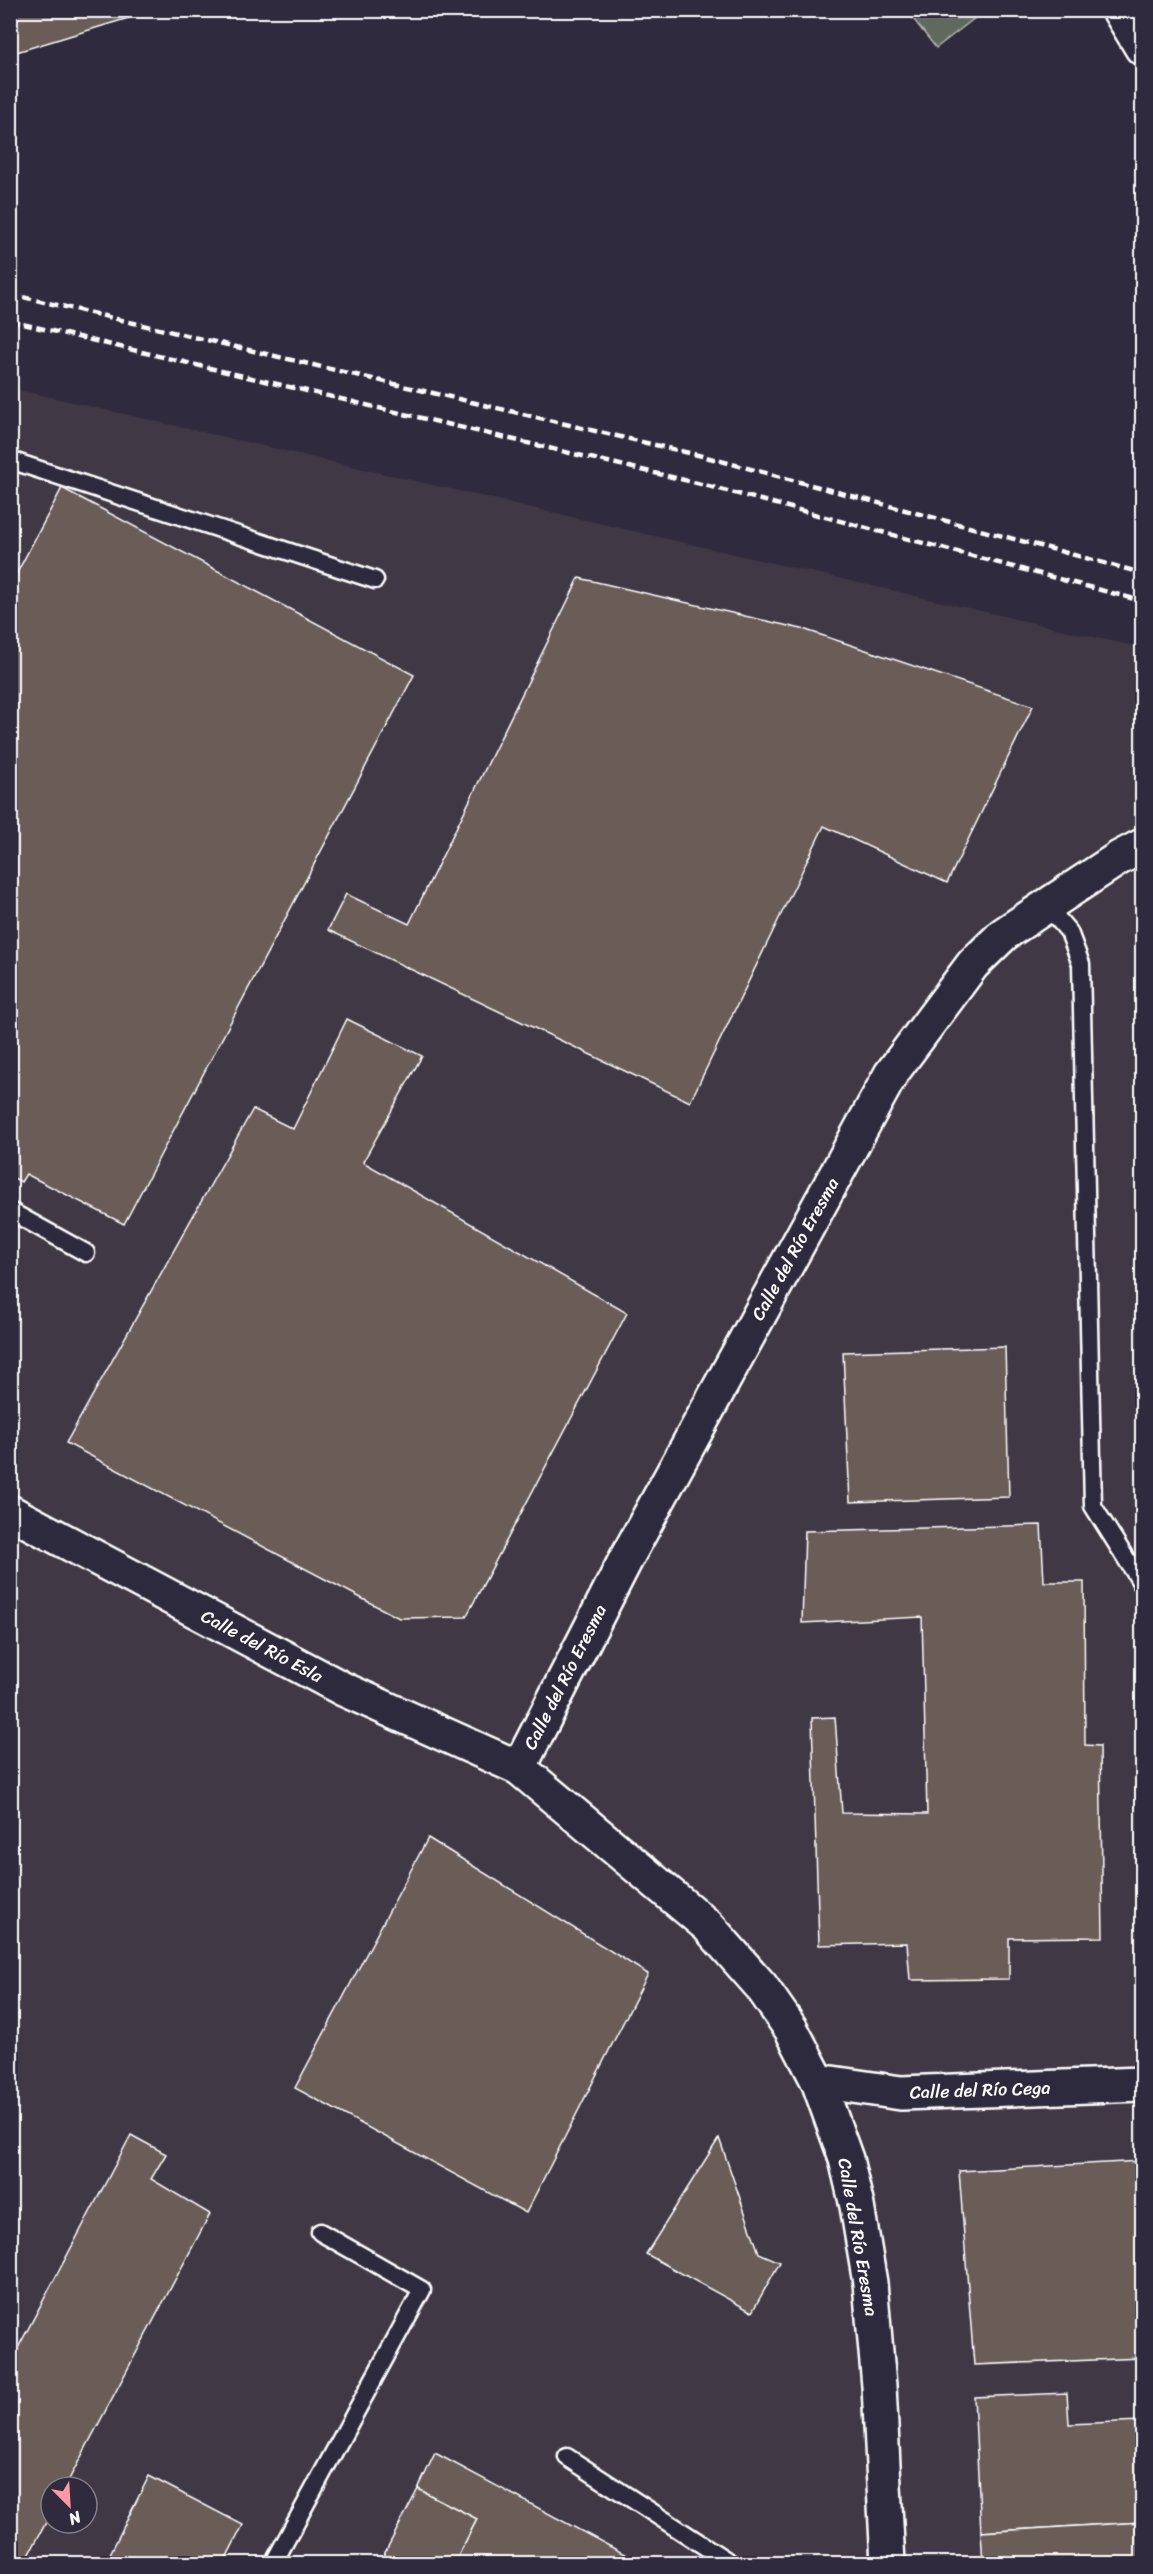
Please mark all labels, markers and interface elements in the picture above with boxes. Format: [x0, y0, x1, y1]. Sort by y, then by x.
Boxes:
street label: Calle del Río Eresma [742, 1171, 848, 1327]
street label: Calle del Río Eresma [514, 1598, 616, 1756]
street label: Calle del Río Esla [195, 1600, 330, 1692]
street label: Calle del Río Cega [909, 2072, 1051, 2108]
street label: Calle del Río Eresma [828, 2155, 888, 2319]
north arrow [39, 2475, 99, 2535]
text: N [63, 2502, 87, 2534]

